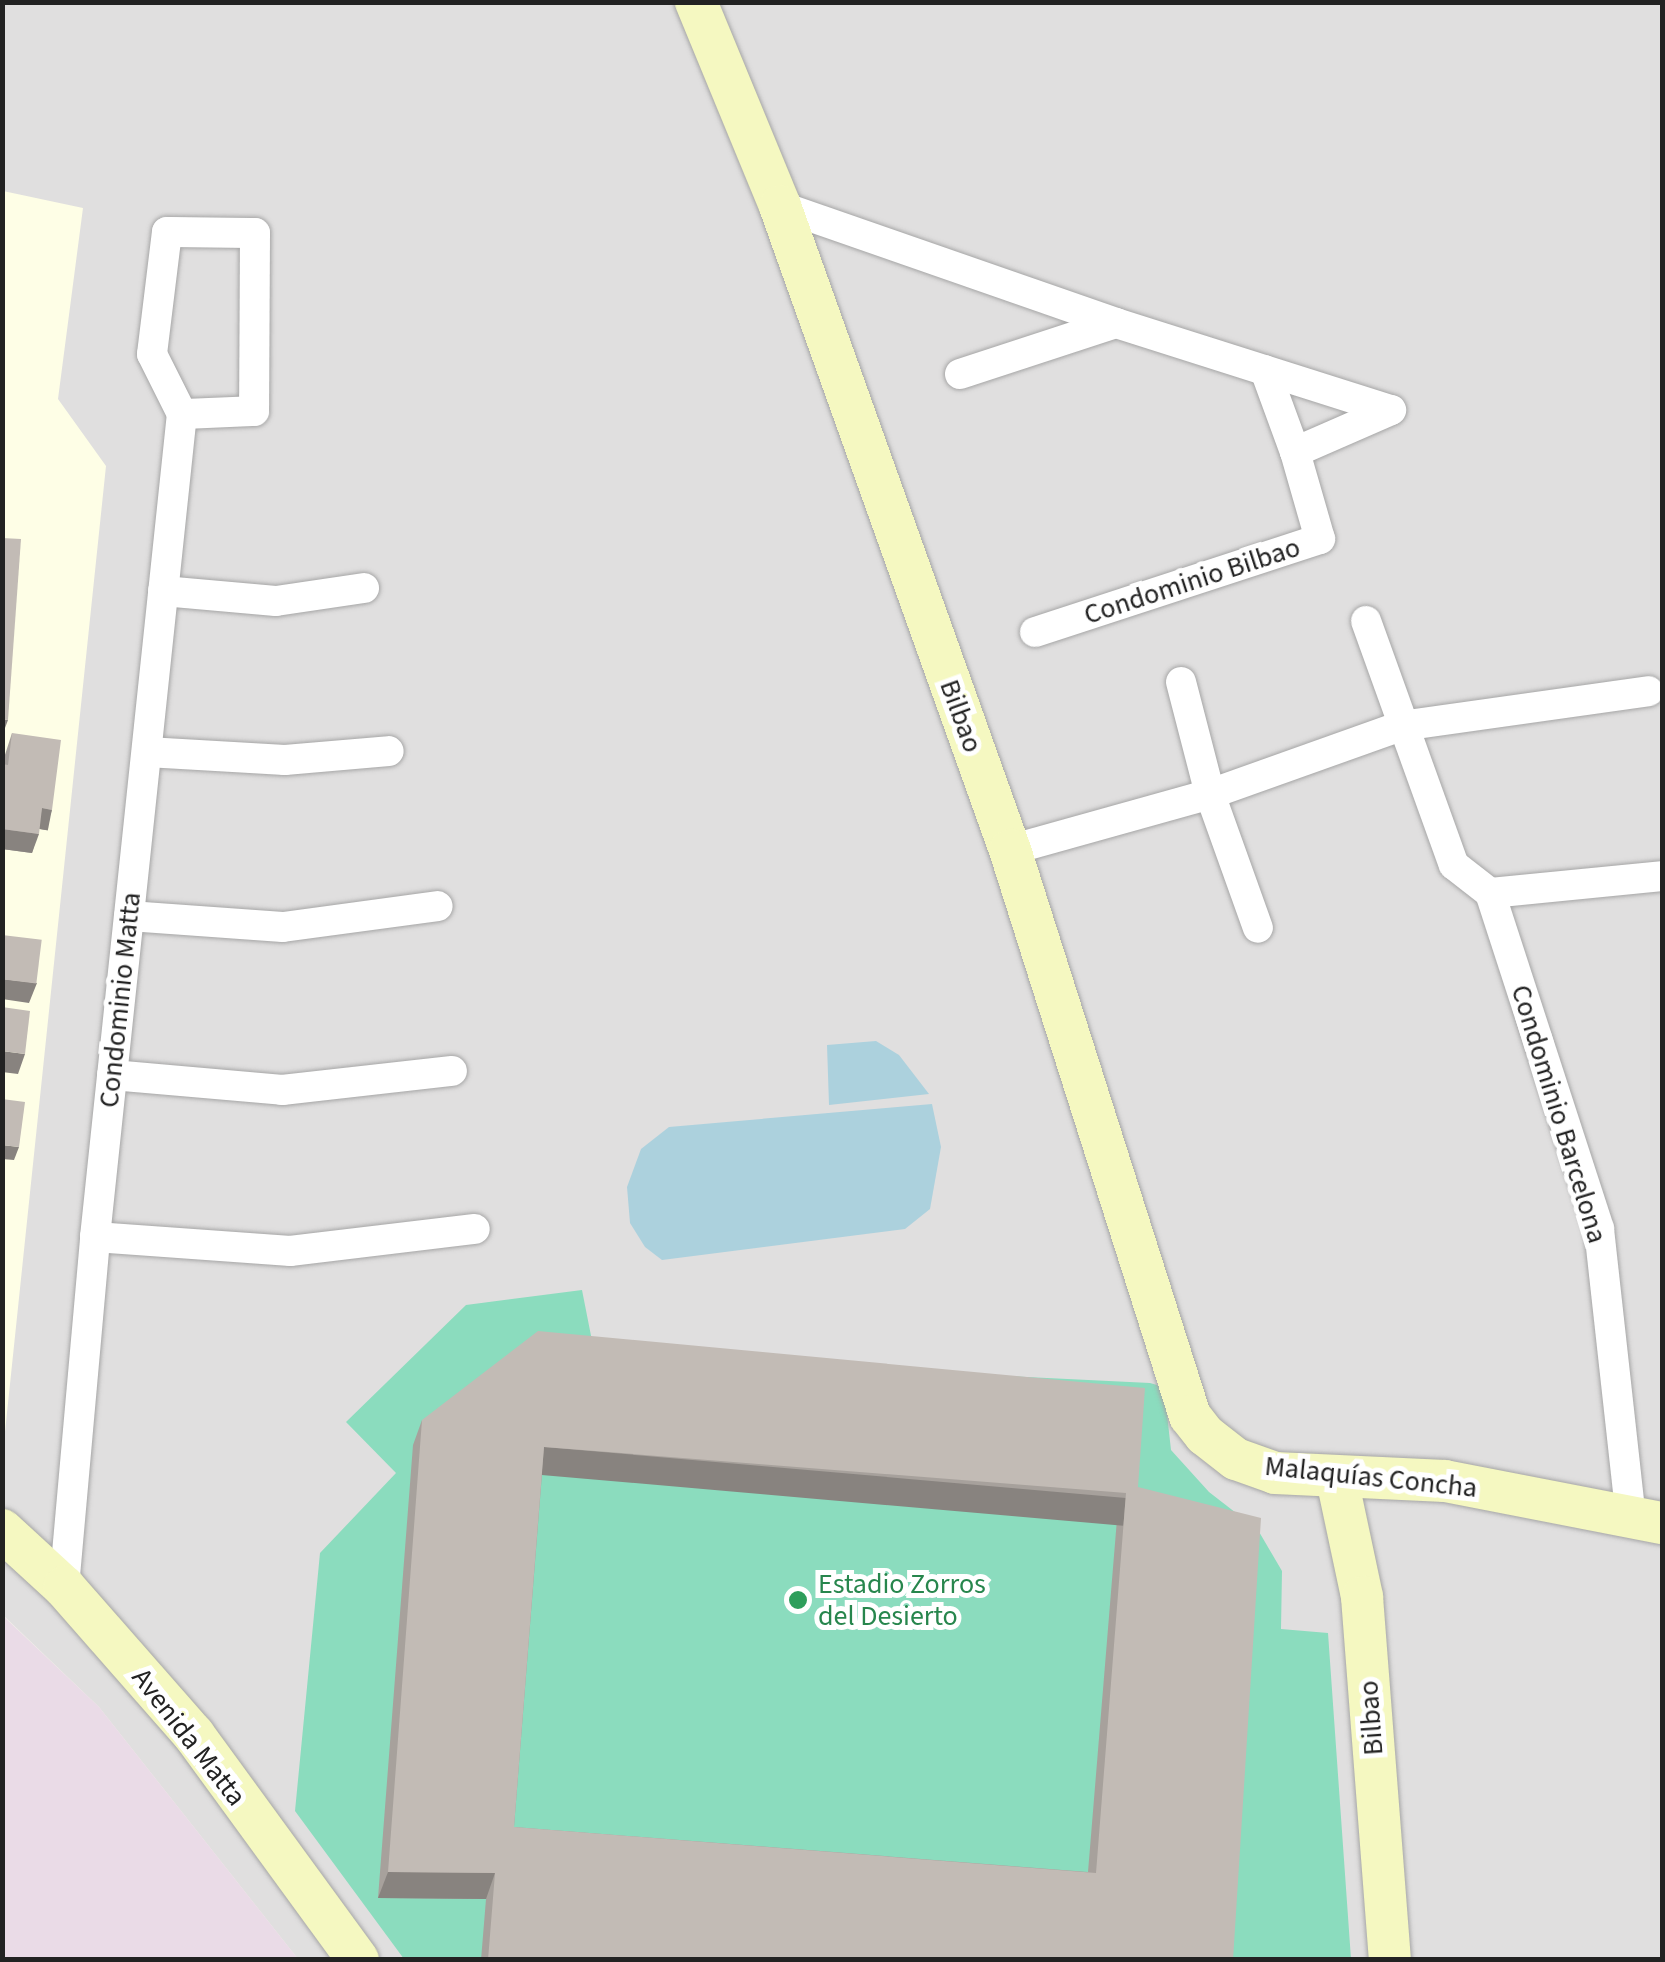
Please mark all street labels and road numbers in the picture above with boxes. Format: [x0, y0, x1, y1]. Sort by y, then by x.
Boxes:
street label: Condominio Bilbao [1080, 530, 1304, 632]
street label: Bilbao [932, 675, 990, 757]
street label: Condominio Matta [92, 891, 148, 1109]
street label: Condominio Barcelona [1504, 981, 1614, 1247]
street label: Malaquías Concha [1263, 1449, 1479, 1505]
street label: Avenida Matta [125, 1662, 253, 1812]
street label: Bilbao [1352, 1679, 1390, 1757]

